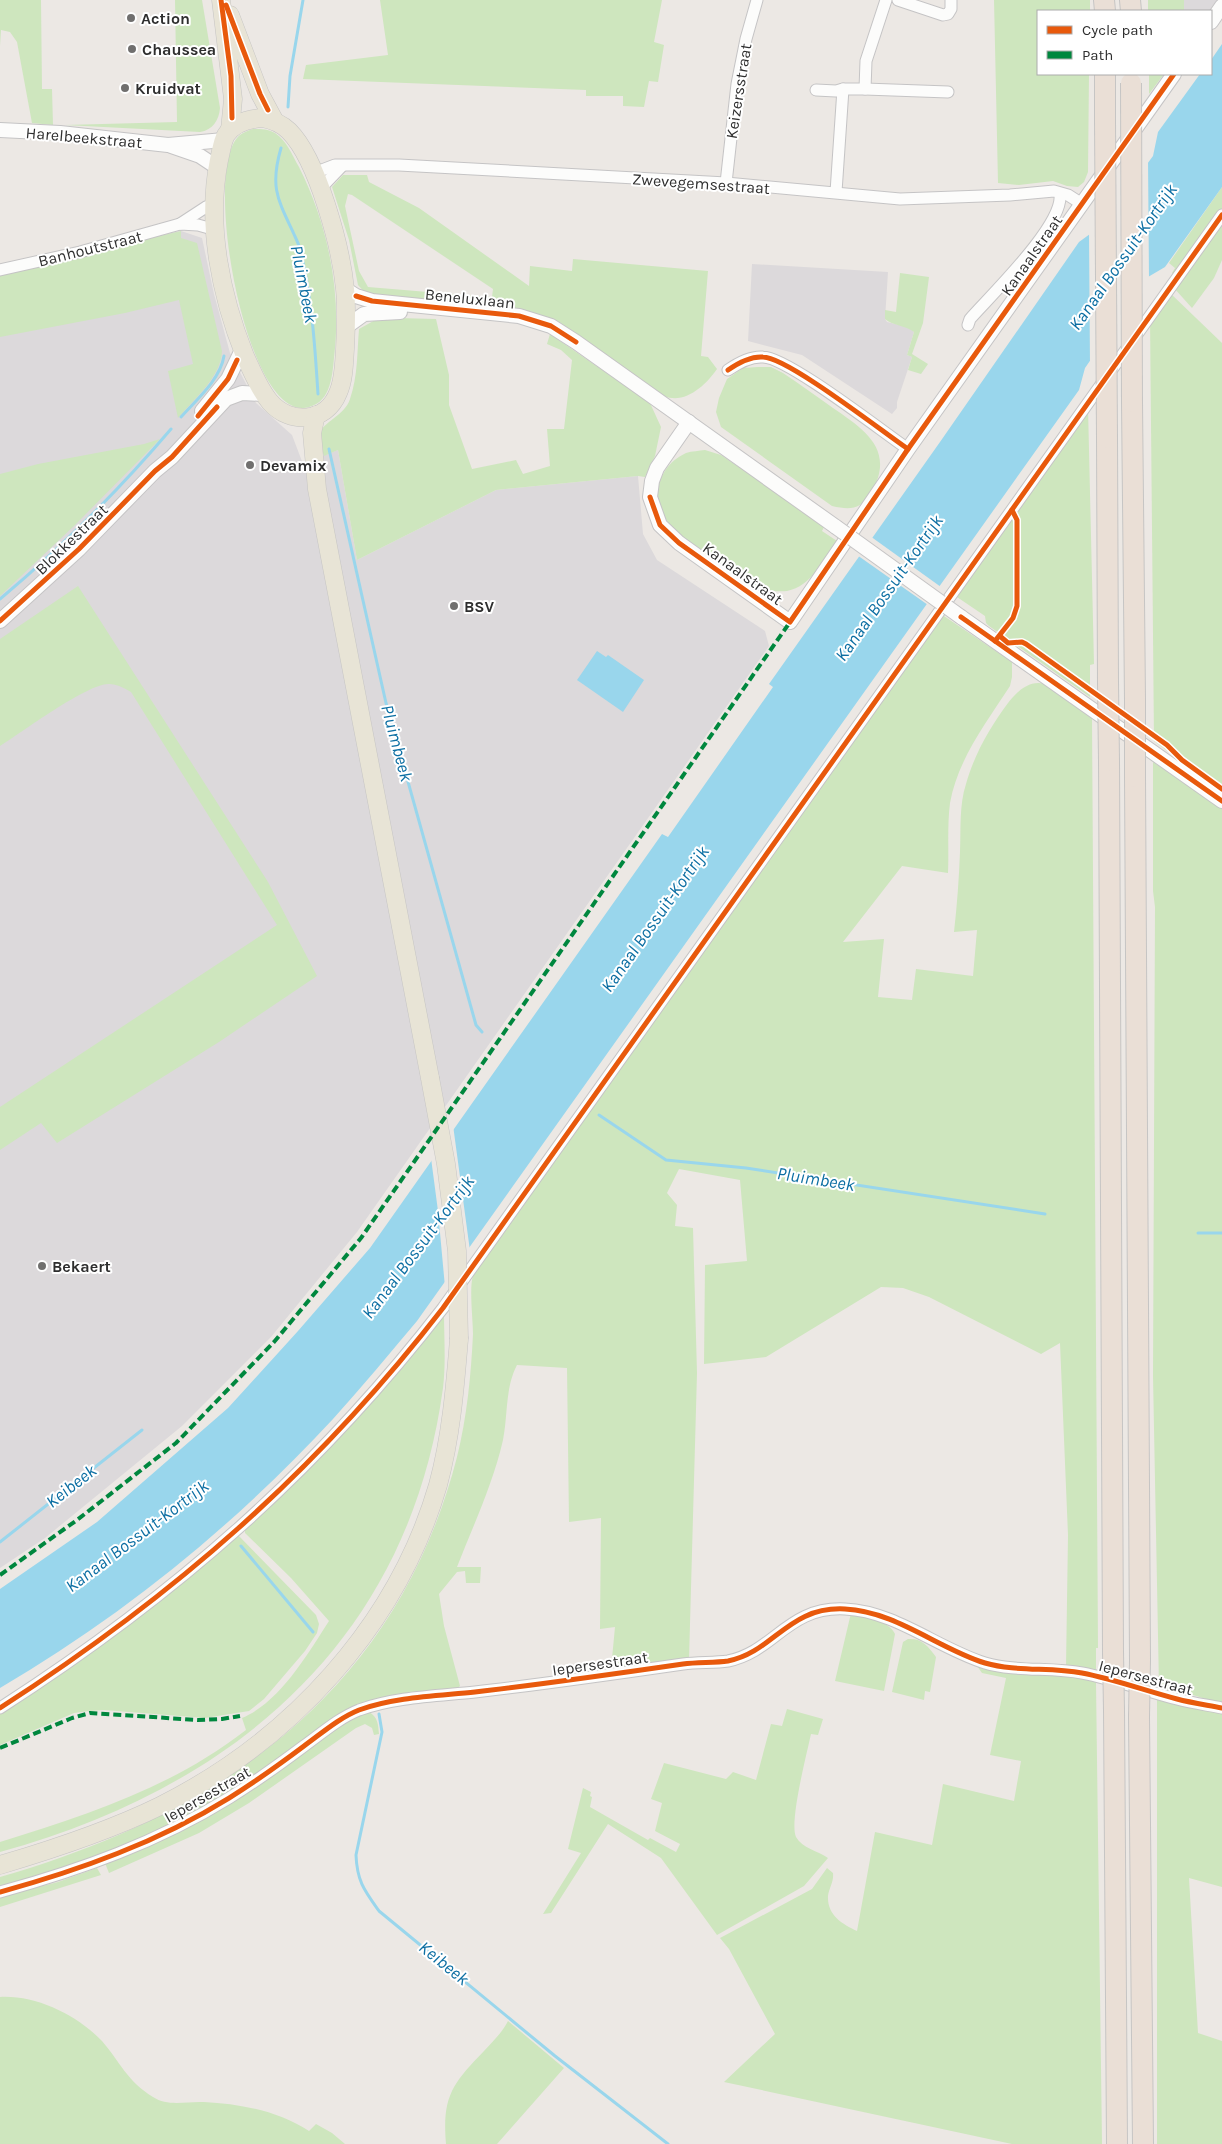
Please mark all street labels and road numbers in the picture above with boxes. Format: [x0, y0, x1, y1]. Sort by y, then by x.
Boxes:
street label: Keizersstraat [722, 42, 755, 140]
street label: Harelbeekstraat [25, 123, 143, 152]
street label: Zwevegemsestraat [631, 169, 771, 198]
street label: Kanaalstraat [997, 211, 1066, 299]
street label: Banhoutstraat [36, 226, 144, 271]
street label: Beneluxlaan [424, 284, 516, 313]
street label: Blokkestraat [31, 500, 111, 579]
street label: Kanaalstraat [699, 538, 786, 609]
street label: Iepersestraat [551, 1647, 649, 1680]
street label: Iepersestraat [1097, 1656, 1195, 1699]
street label: Iepersestraat [161, 1762, 254, 1827]

